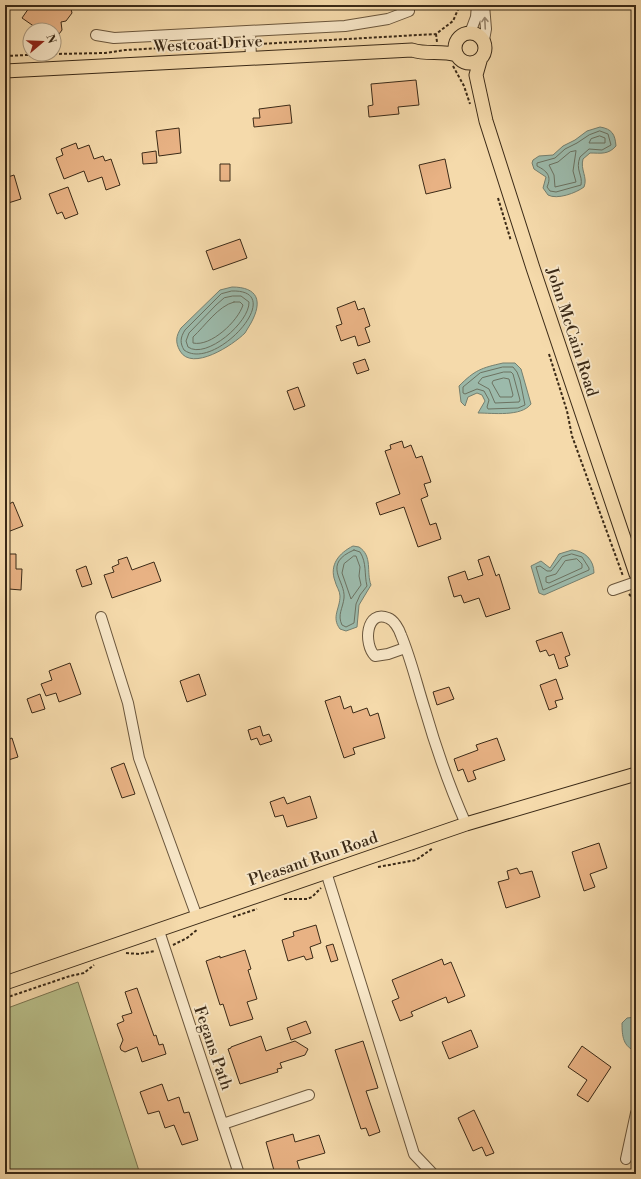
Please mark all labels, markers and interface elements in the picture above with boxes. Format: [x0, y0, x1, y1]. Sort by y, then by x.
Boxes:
one-way arrow [481, 17, 489, 30]
north arrow [22, 22, 62, 62]
street label: Westcoat Drive [152, 31, 263, 57]
text: N [42, 33, 59, 46]
street label: John McCain Road [541, 264, 602, 399]
street label: Pleasant Run Road [246, 827, 380, 891]
street label: Fegans Path [189, 1003, 237, 1093]

